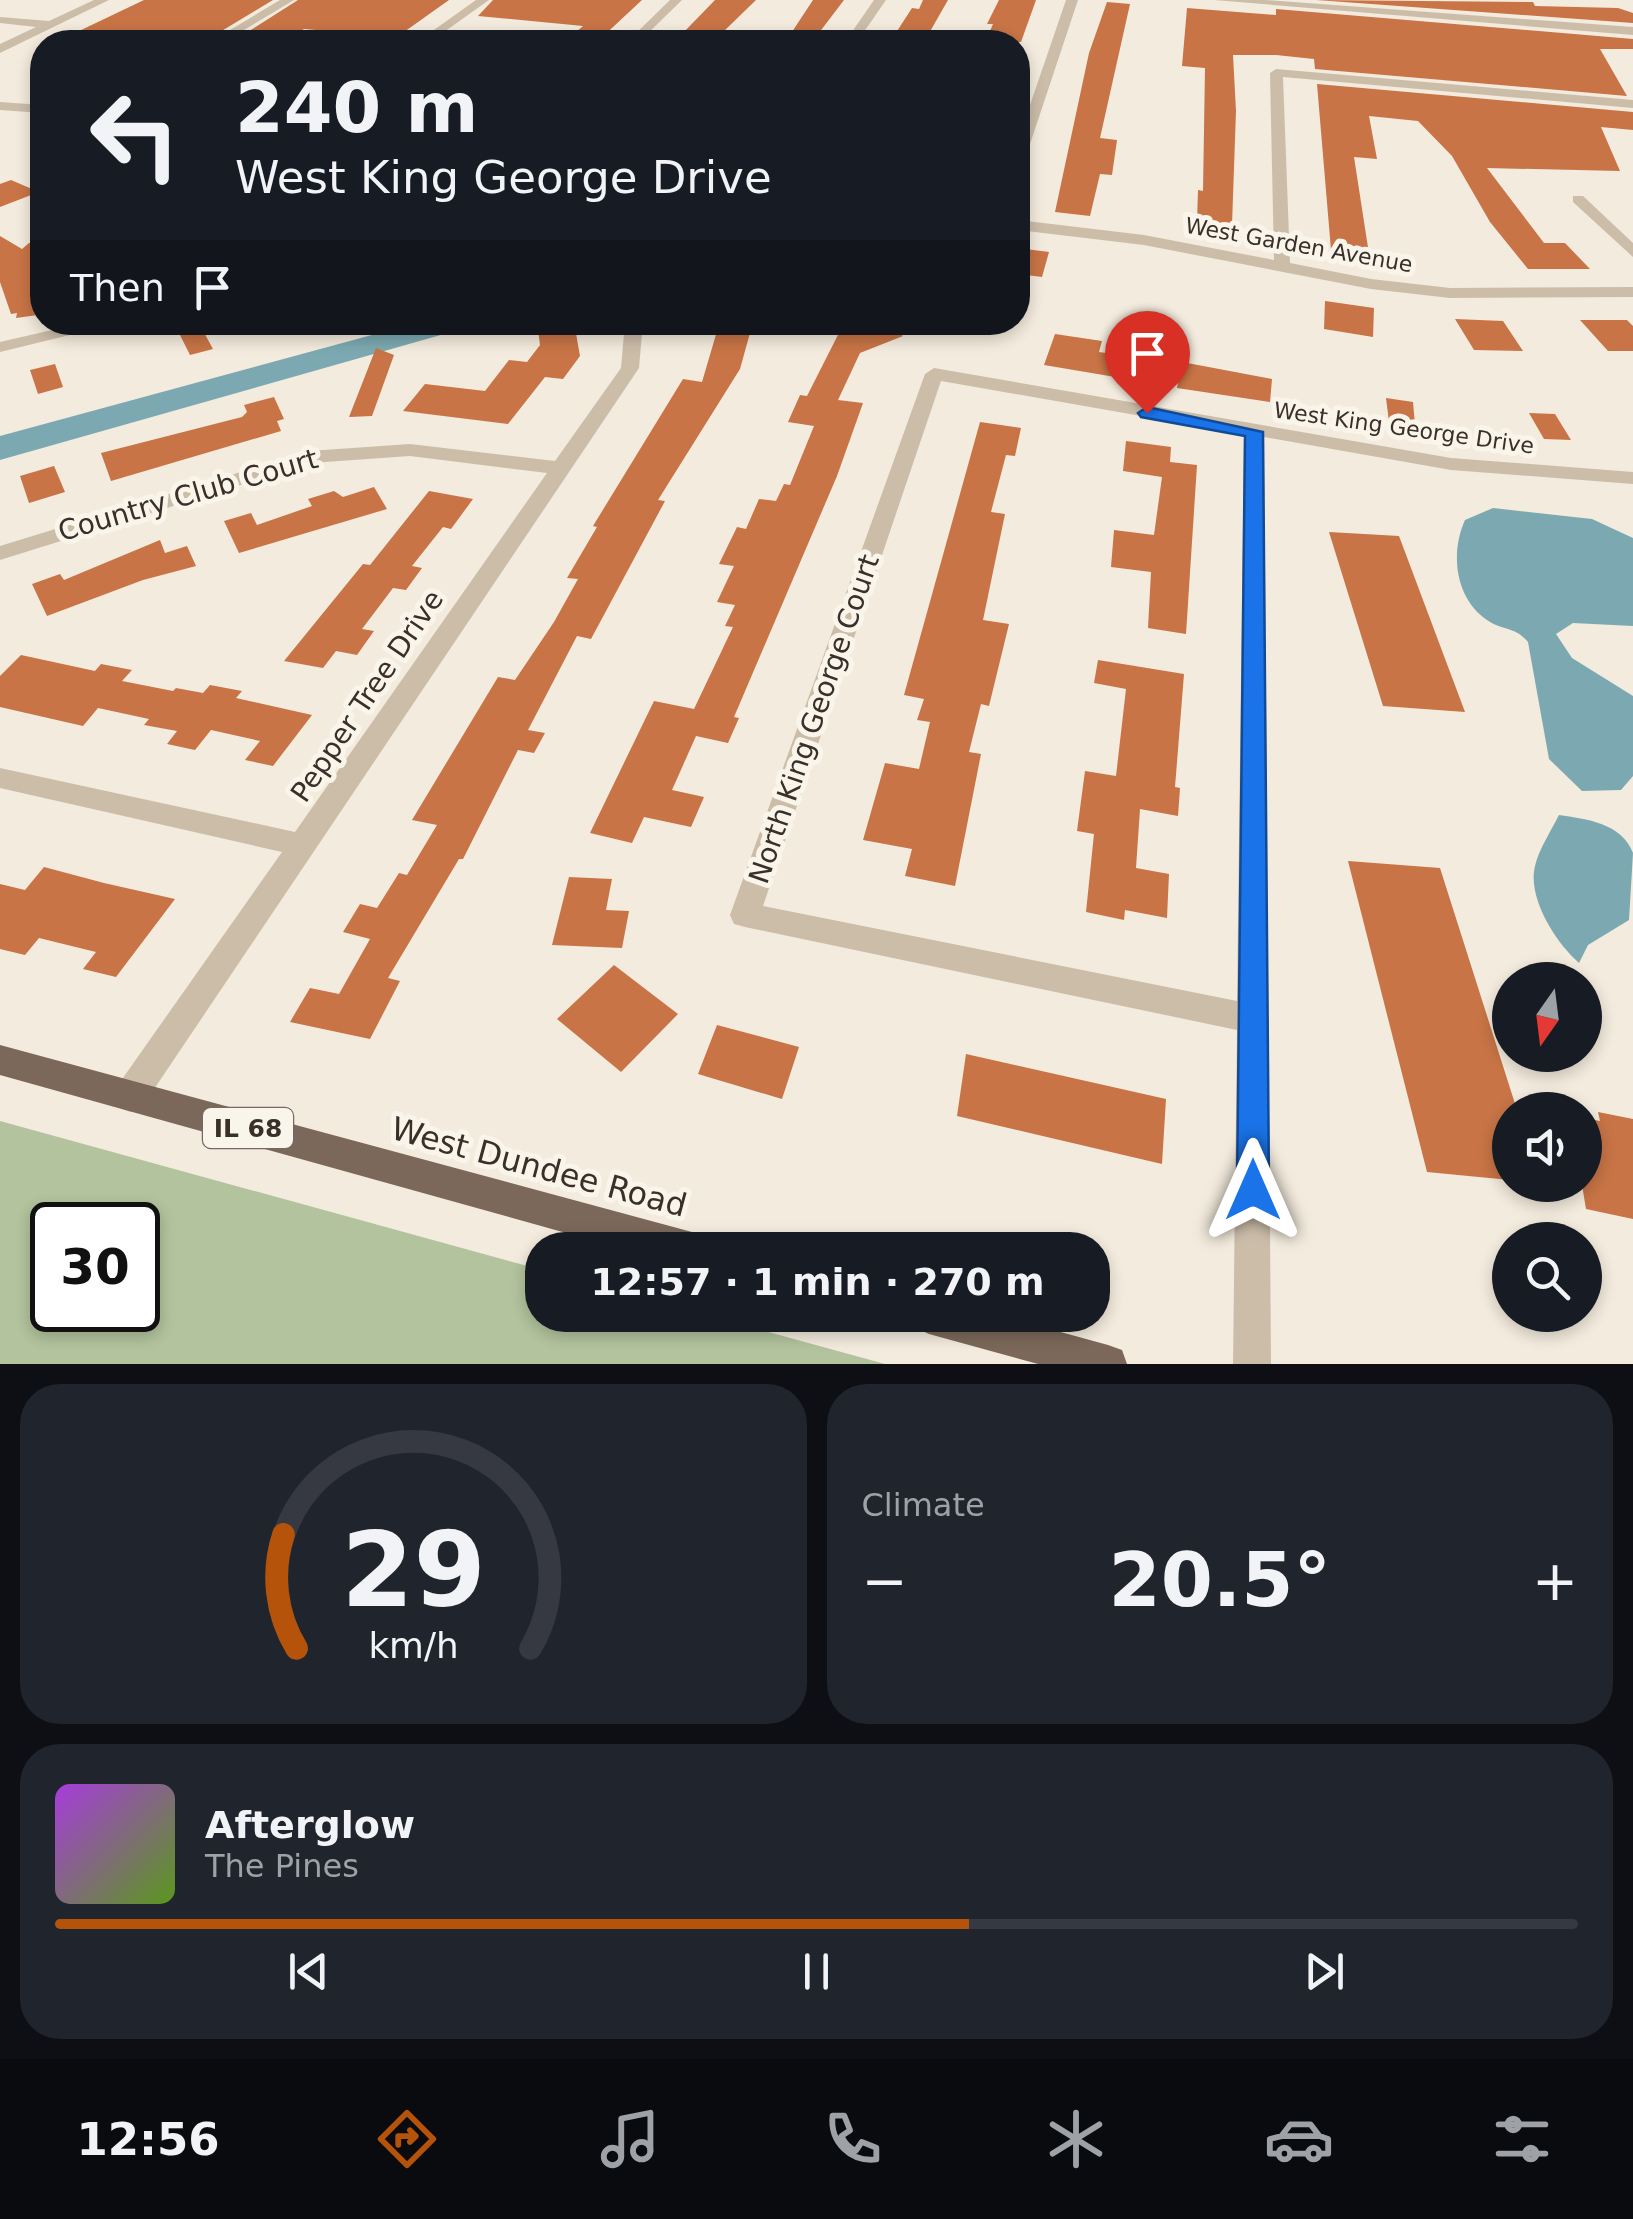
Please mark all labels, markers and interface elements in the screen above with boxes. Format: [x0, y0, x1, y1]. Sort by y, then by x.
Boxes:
text: 240 m [235, 67, 478, 149]
icon: left [70, 70, 200, 200]
text: West King George Drive [235, 151, 772, 204]
street label: West Garden Avenue [1183, 213, 1415, 277]
icon: arrive [185, 260, 240, 315]
text: Then [70, 266, 165, 310]
pin [1105, 311, 1190, 414]
icon: arrive [1120, 326, 1175, 381]
street label: West King George Drive [1272, 397, 1536, 459]
street label: Country Club Court [54, 442, 322, 548]
street label: North King George Court [742, 550, 886, 888]
street label: Pepper Tree Drive [284, 584, 450, 808]
north arrow [1492, 962, 1602, 1072]
map controls [1492, 962, 1602, 1332]
button: sound [1492, 1092, 1602, 1202]
road number: IL 68 [203, 1108, 293, 1148]
street label: West Dundee Road [387, 1109, 691, 1225]
position arrow [1201, 1138, 1305, 1242]
speed limit sign: 30 [30, 1202, 160, 1332]
button: search [1492, 1222, 1602, 1332]
text: 12:57 · 1 min · 270 m [590, 1260, 1045, 1304]
text: Climate [862, 1486, 985, 1524]
text: 29 [341, 1509, 486, 1631]
text: 20.5° [1108, 1536, 1331, 1624]
text: − [862, 1549, 908, 1613]
text: + [1532, 1549, 1578, 1613]
text: km/h [368, 1625, 458, 1666]
text: Afterglow [205, 1803, 415, 1847]
text: The Pines [205, 1847, 359, 1885]
icon: previous [281, 1944, 336, 1999]
icon: pause [789, 1944, 844, 1999]
icon: next [1297, 1944, 1352, 1999]
icon: directions [372, 2104, 442, 2174]
icon: music [595, 2104, 665, 2174]
icon: phone [818, 2104, 888, 2174]
icon: climate [1041, 2104, 1111, 2174]
icon: car [1264, 2104, 1334, 2174]
icon: filters [1487, 2104, 1557, 2174]
text: 12:56 [76, 2113, 220, 2166]

